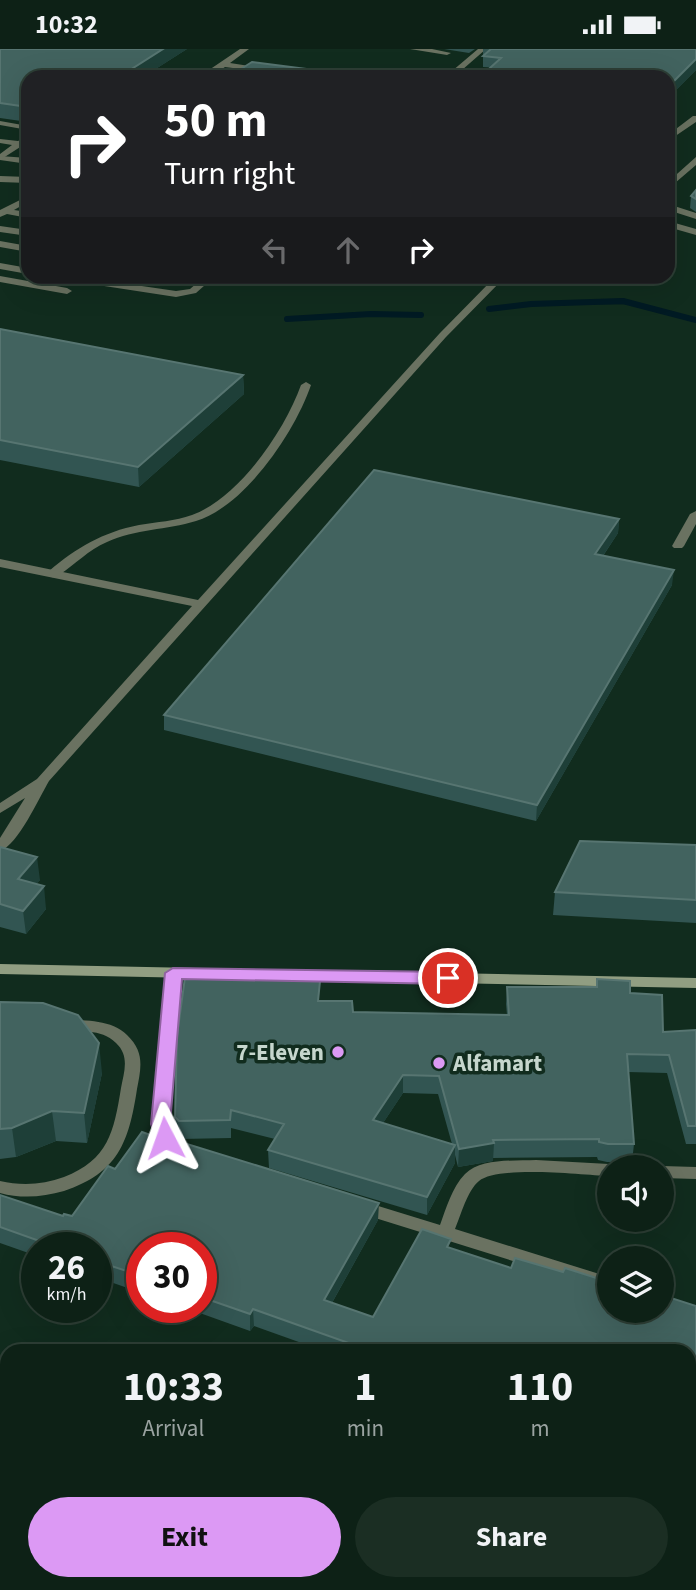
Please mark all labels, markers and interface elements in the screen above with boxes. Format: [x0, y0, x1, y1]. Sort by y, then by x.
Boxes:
text: 10:32 [35, 6, 98, 43]
text: 50 m [164, 86, 268, 156]
icon: right [49, 98, 140, 189]
text: Turn right [164, 151, 295, 197]
icon: left [256, 231, 294, 269]
icon: ahead [329, 231, 367, 269]
icon: right [402, 231, 440, 269]
pin [418, 948, 478, 1008]
icon: arrive [429, 959, 467, 997]
place label: 7-Eleven [236, 1036, 324, 1069]
marker: 7-Eleven [330, 1044, 346, 1060]
place label: Alfamart [452, 1047, 542, 1080]
marker: Alfamart [431, 1055, 447, 1071]
position arrow [128, 1101, 202, 1175]
map controls [597, 1155, 674, 1323]
button: sound [597, 1155, 674, 1232]
speed limit sign: 30 [126, 1232, 217, 1323]
text: 26 [48, 1243, 85, 1293]
button: layers [597, 1246, 674, 1323]
text: km/h [47, 1282, 86, 1307]
text: 10:33 [123, 1357, 224, 1417]
text: 1 [354, 1357, 376, 1417]
text: 110 [507, 1357, 573, 1417]
text: Arrival [142, 1412, 204, 1445]
text: min [347, 1412, 384, 1445]
text: m [530, 1412, 550, 1445]
button: Exit [28, 1497, 341, 1577]
button: Share [355, 1497, 668, 1577]

